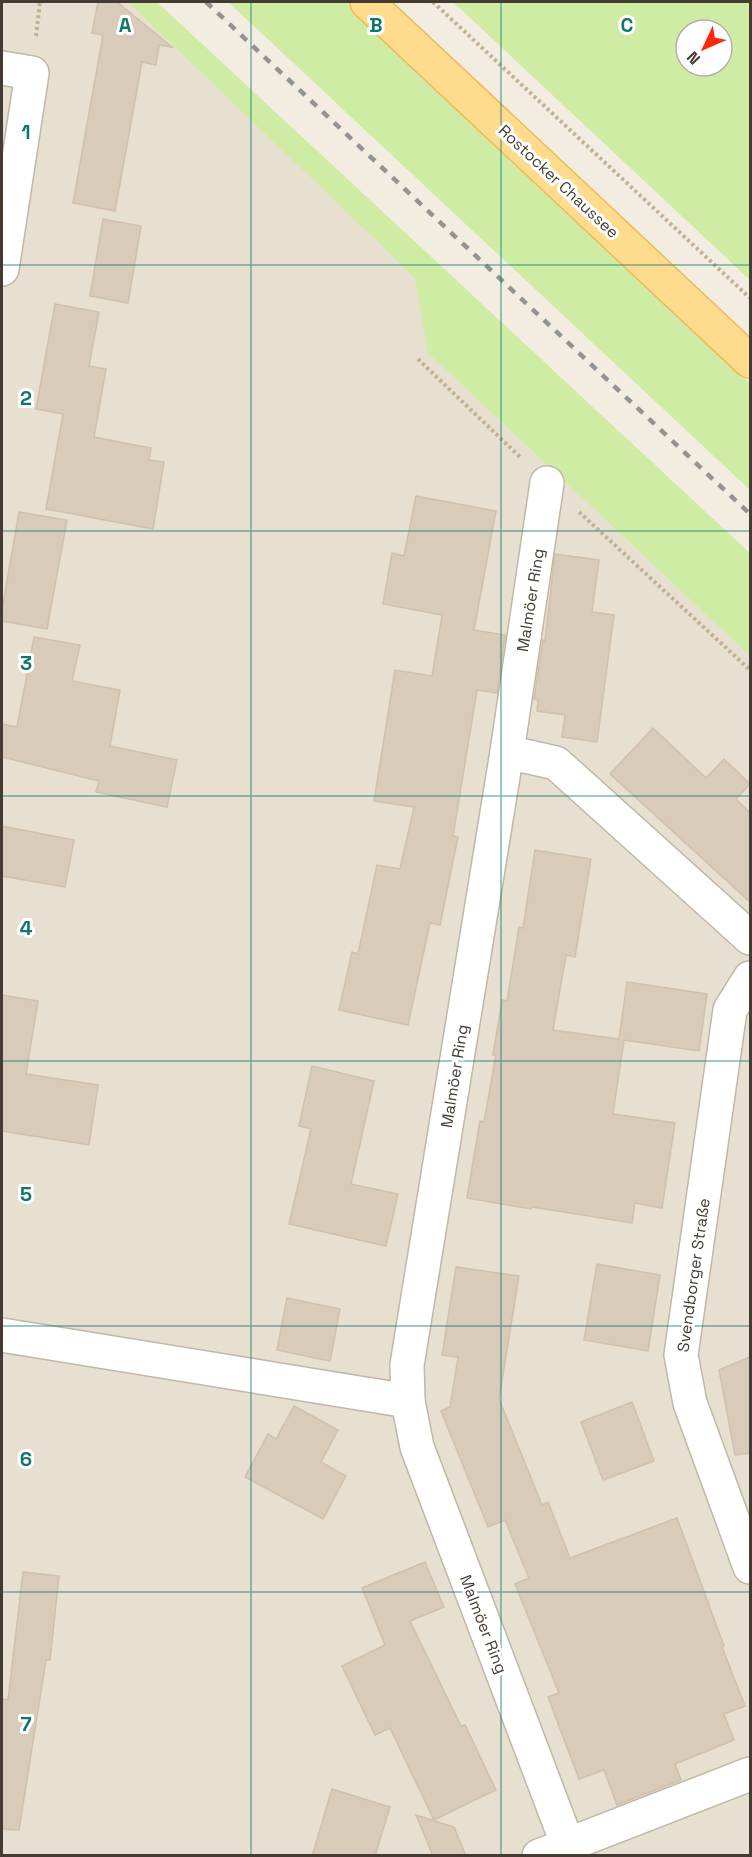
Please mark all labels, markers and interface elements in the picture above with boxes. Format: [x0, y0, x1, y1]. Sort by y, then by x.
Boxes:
text: A [119, 12, 132, 38]
text: B [369, 12, 383, 38]
text: C [621, 12, 634, 38]
north arrow [674, 18, 734, 78]
text: N [682, 47, 705, 69]
text: 1 [21, 119, 31, 145]
street label: Rostocker Chaussee [494, 120, 623, 243]
text: 2 [20, 385, 32, 411]
street label: Malmöer Ring [512, 547, 549, 653]
text: 3 [20, 650, 32, 676]
text: 4 [20, 915, 33, 941]
street label: Malmöer Ring [436, 1023, 473, 1129]
text: 5 [20, 1181, 32, 1207]
street label: Svendborger Straße [672, 1197, 715, 1353]
text: 6 [20, 1446, 32, 1472]
street label: Malmöer Ring [455, 1572, 512, 1677]
text: 7 [20, 1711, 32, 1737]

